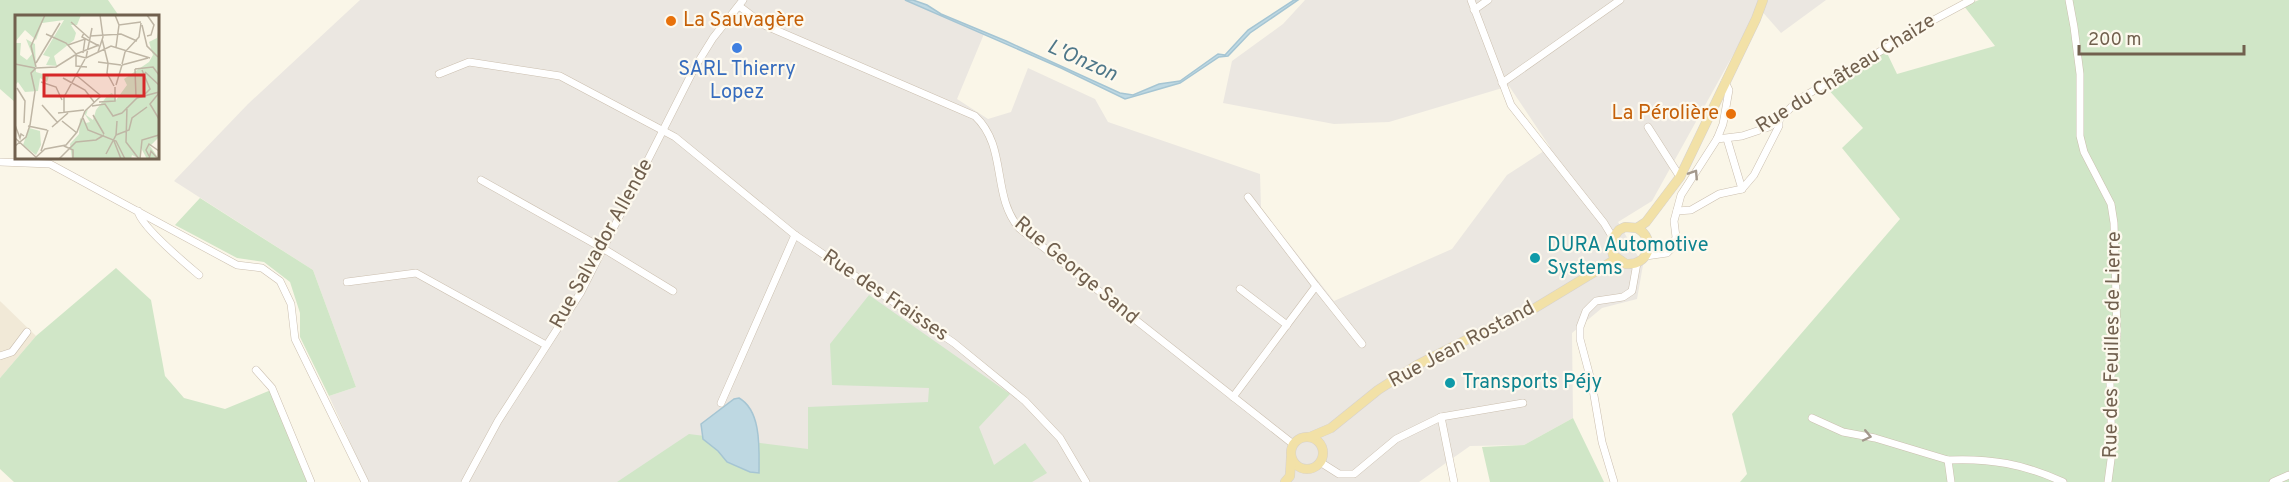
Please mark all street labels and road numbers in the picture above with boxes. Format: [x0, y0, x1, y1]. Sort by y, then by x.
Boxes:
street label: Rue du Château Chaize [1752, 8, 1940, 140]
street label: Rue Salvador Allende [544, 154, 660, 334]
street label: Rue George Sand [1008, 211, 1144, 331]
street label: Rue des Feuilles de Lierre [2098, 231, 2128, 459]
street label: Rue des Fraisses [817, 244, 953, 348]
street label: Rue Jean Rostand [1384, 296, 1540, 394]

